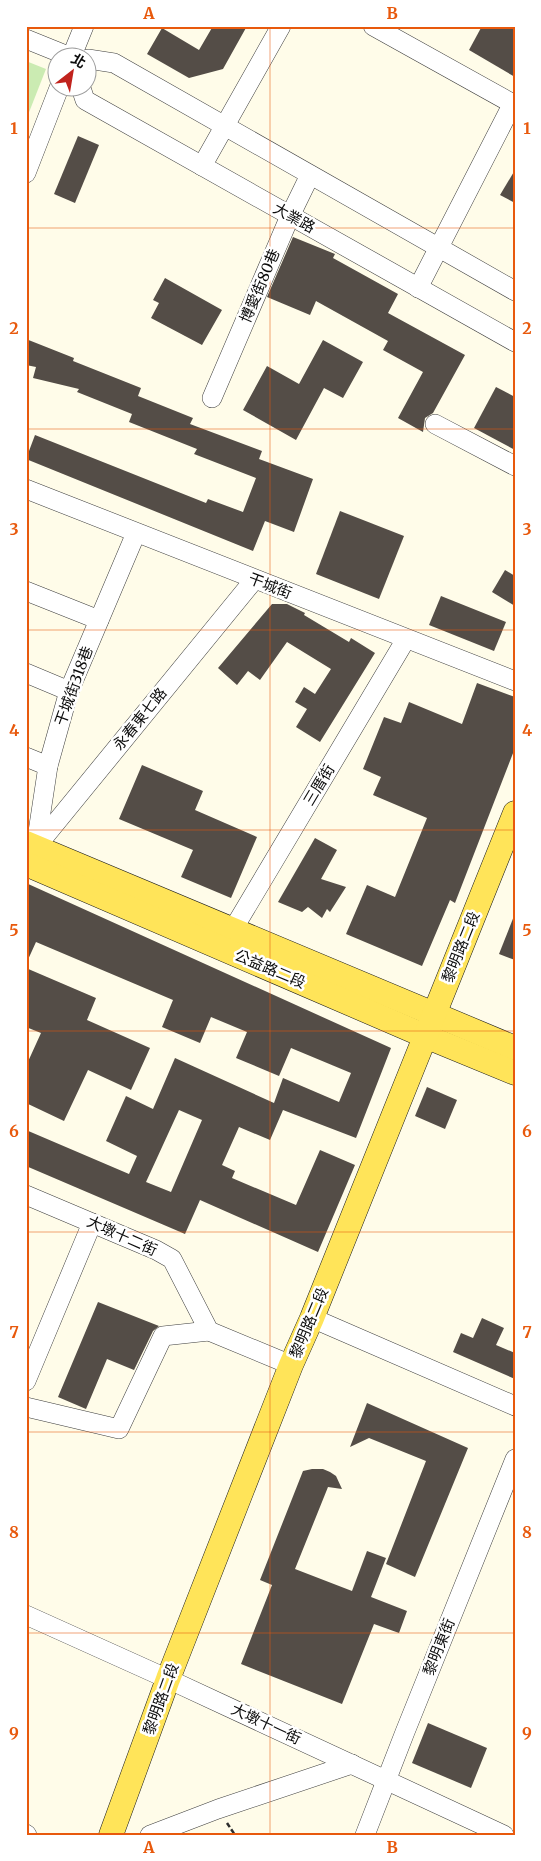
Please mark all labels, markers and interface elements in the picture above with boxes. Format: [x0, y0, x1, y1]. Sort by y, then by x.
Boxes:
text: A [142, 3, 155, 23]
text: B [386, 3, 398, 23]
north arrow [48, 48, 98, 98]
text: 北 [68, 50, 89, 72]
text: 1 [10, 118, 18, 138]
text: 1 [523, 118, 531, 138]
street label: 大業路 [270, 198, 319, 237]
street label: 博愛街80巷 [235, 246, 284, 326]
text: 2 [9, 318, 19, 338]
text: 2 [522, 318, 532, 338]
text: 3 [9, 519, 19, 539]
text: 3 [522, 519, 532, 539]
street label: 干城街 [246, 569, 295, 602]
street label: 干城街318巷 [50, 643, 97, 728]
street label: 永春東七路 [109, 684, 171, 754]
text: 4 [9, 720, 19, 740]
text: 4 [522, 720, 532, 740]
street label: 三厝街 [299, 761, 338, 809]
street label: 黎明路二段 [438, 908, 483, 985]
text: 5 [9, 920, 19, 940]
text: 5 [522, 920, 532, 940]
street label: 公益路二段 [232, 945, 308, 992]
text: 6 [9, 1121, 19, 1141]
text: 6 [522, 1121, 532, 1141]
street label: 大墩十二街 [84, 1212, 160, 1259]
street label: 黎明路二段 [285, 1285, 332, 1361]
text: 7 [9, 1322, 19, 1342]
text: 7 [522, 1322, 532, 1342]
text: 8 [9, 1522, 19, 1542]
text: 8 [522, 1522, 532, 1542]
street label: 黎明東街 [418, 1615, 459, 1678]
street label: 黎明路二段 [139, 1660, 182, 1737]
street label: 大墩十一街 [228, 1699, 304, 1748]
text: 9 [9, 1723, 19, 1743]
text: 9 [522, 1723, 532, 1743]
text: A [142, 1837, 155, 1857]
text: B [386, 1837, 398, 1857]

